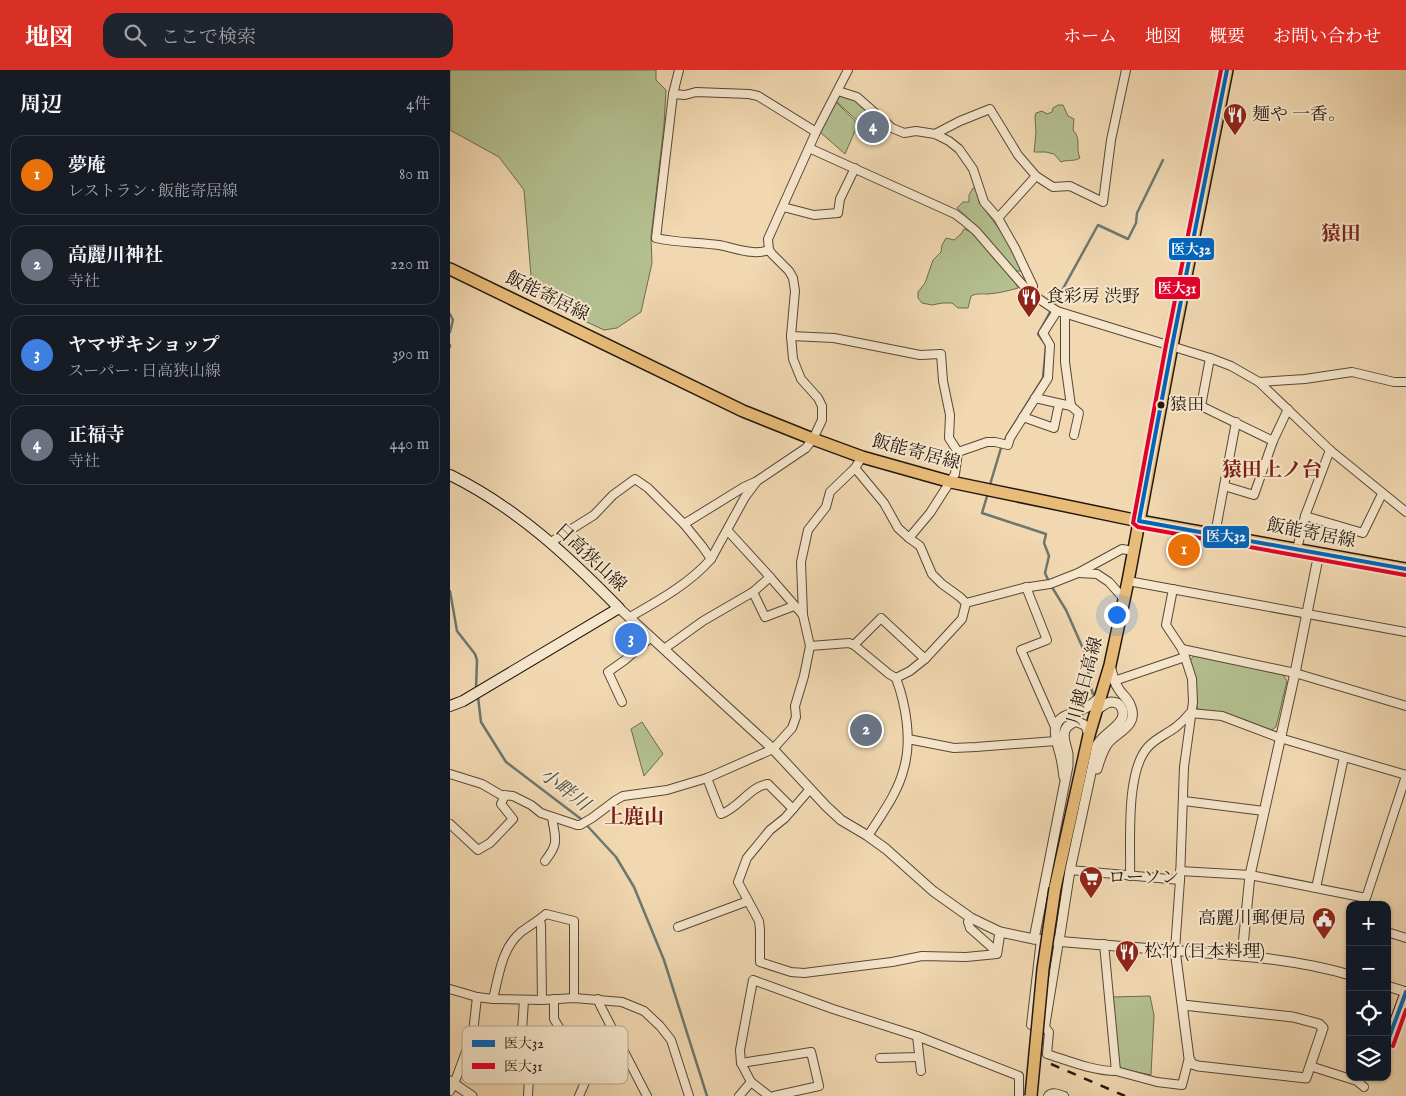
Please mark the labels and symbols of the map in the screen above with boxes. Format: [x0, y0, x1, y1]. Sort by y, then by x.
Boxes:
restaurant icon: 麺や 一香。 [1222, 102, 1248, 136]
place label: 麺や 一香。 [1252, 104, 1346, 127]
pin: 4 [857, 108, 889, 146]
district label: 猿田 [1321, 222, 1361, 247]
line badge: 医大32 [1168, 237, 1215, 261]
text: 医大32 [1171, 241, 1211, 259]
street label: 飯能寄居線 [502, 267, 592, 327]
line badge: 医大31 [1154, 276, 1201, 300]
text: 医大31 [1158, 280, 1196, 298]
restaurant icon: 食彩房 渋野 [1016, 284, 1042, 318]
place label: 食彩房 渋野 [1046, 286, 1140, 309]
place label: 猿田 [1170, 395, 1204, 416]
marker: 猿田 [1156, 400, 1166, 410]
street label: 飯能寄居線 [870, 430, 962, 476]
district label: 猿田上ノ台 [1222, 458, 1322, 483]
street label: 飯能寄居線 [1265, 514, 1357, 554]
street label: 日高狭山線 [549, 519, 631, 597]
line badge: 医大32 [1202, 525, 1250, 549]
text: 医大32 [1206, 528, 1246, 546]
pin: 1 [1168, 531, 1200, 569]
your location [1104, 602, 1130, 628]
pin: 3 [615, 620, 647, 658]
street label: 川越日高線 [1063, 635, 1109, 727]
pin: 2 [850, 711, 882, 749]
water label: 小畔川 [534, 763, 595, 818]
district label: 上鹿山 [604, 805, 664, 830]
supermarket icon: ローソン [1078, 865, 1104, 899]
place label: ローソン [1108, 867, 1179, 890]
public building icon: 高麗川郵便局 [1311, 906, 1337, 940]
place label: 高麗川郵便局 [1198, 908, 1306, 931]
restaurant icon: 松竹 (日本料理) [1114, 939, 1140, 973]
place label: 松竹 (日本料理) [1144, 941, 1265, 964]
legend [462, 1026, 628, 1084]
text: 医大32 [504, 1035, 544, 1053]
text: 医大31 [504, 1058, 542, 1076]

